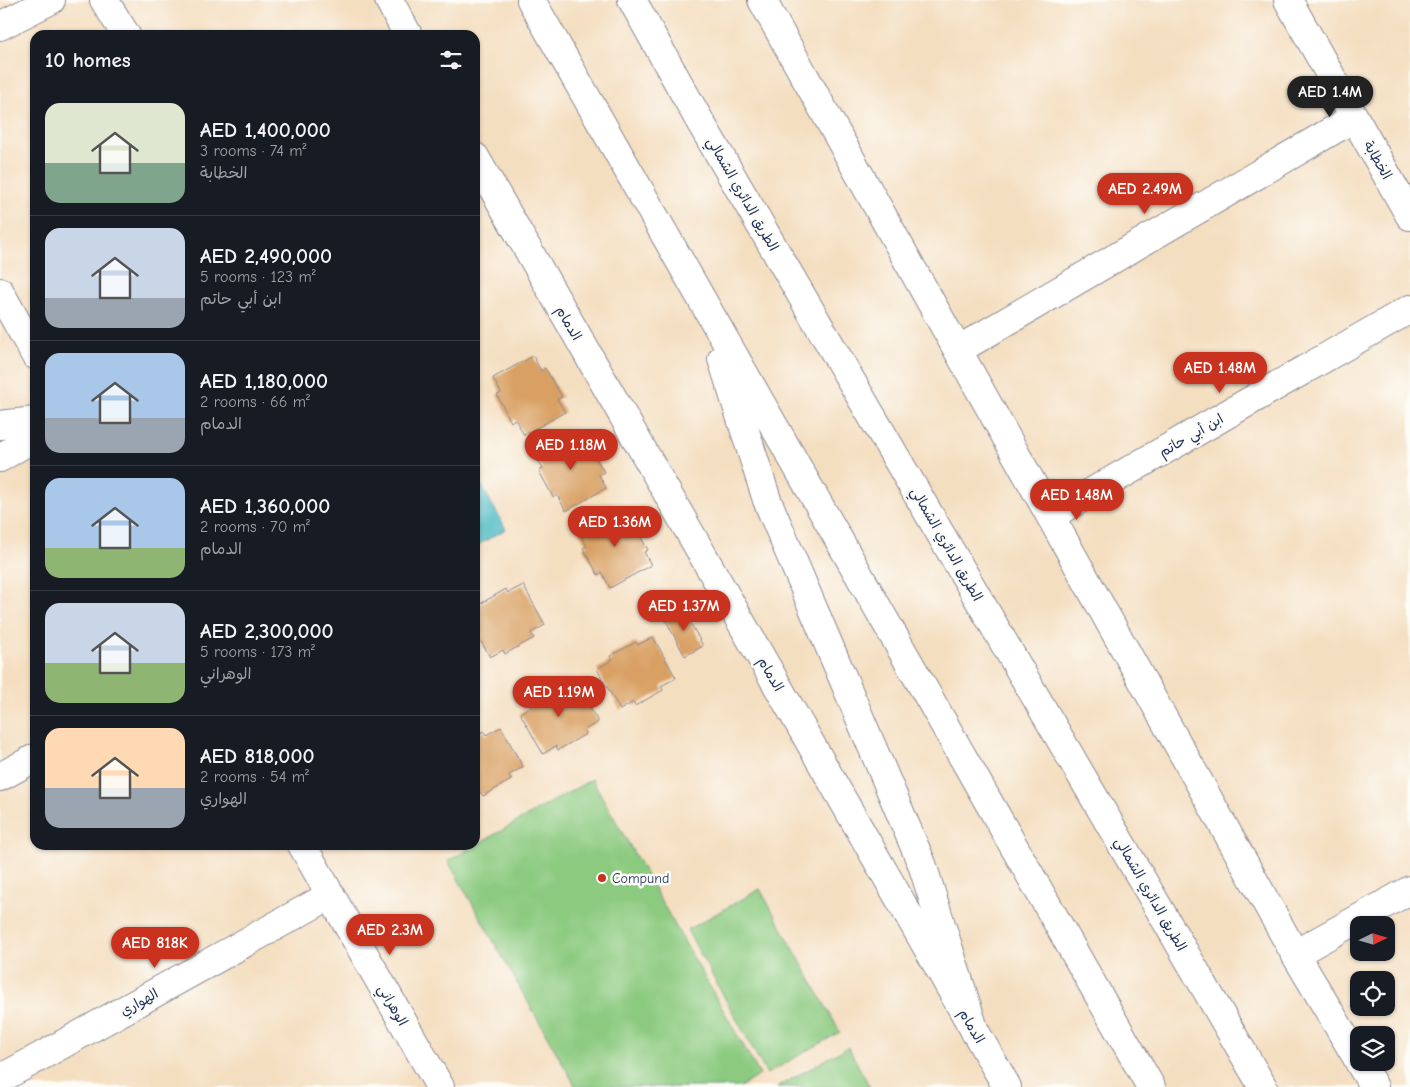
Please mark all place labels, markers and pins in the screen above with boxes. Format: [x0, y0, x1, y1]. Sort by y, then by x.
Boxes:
pin: AED 1.4M [1278, 76, 1382, 118]
pin: AED 2.49M [1088, 172, 1202, 215]
pin: AED 1.48M [1163, 352, 1277, 394]
pin: AED 1.18M [514, 428, 628, 471]
pin: AED 1.48M [1020, 478, 1134, 521]
pin: AED 1.36M [558, 506, 672, 548]
pin: AED 1.37M [627, 590, 741, 632]
pin: AED 1.19M [502, 676, 616, 718]
place label: Compund [612, 870, 669, 887]
marker: Compund [596, 872, 608, 884]
pin: AED 2.3M [338, 914, 442, 956]
pin: AED 818K [103, 926, 207, 969]

